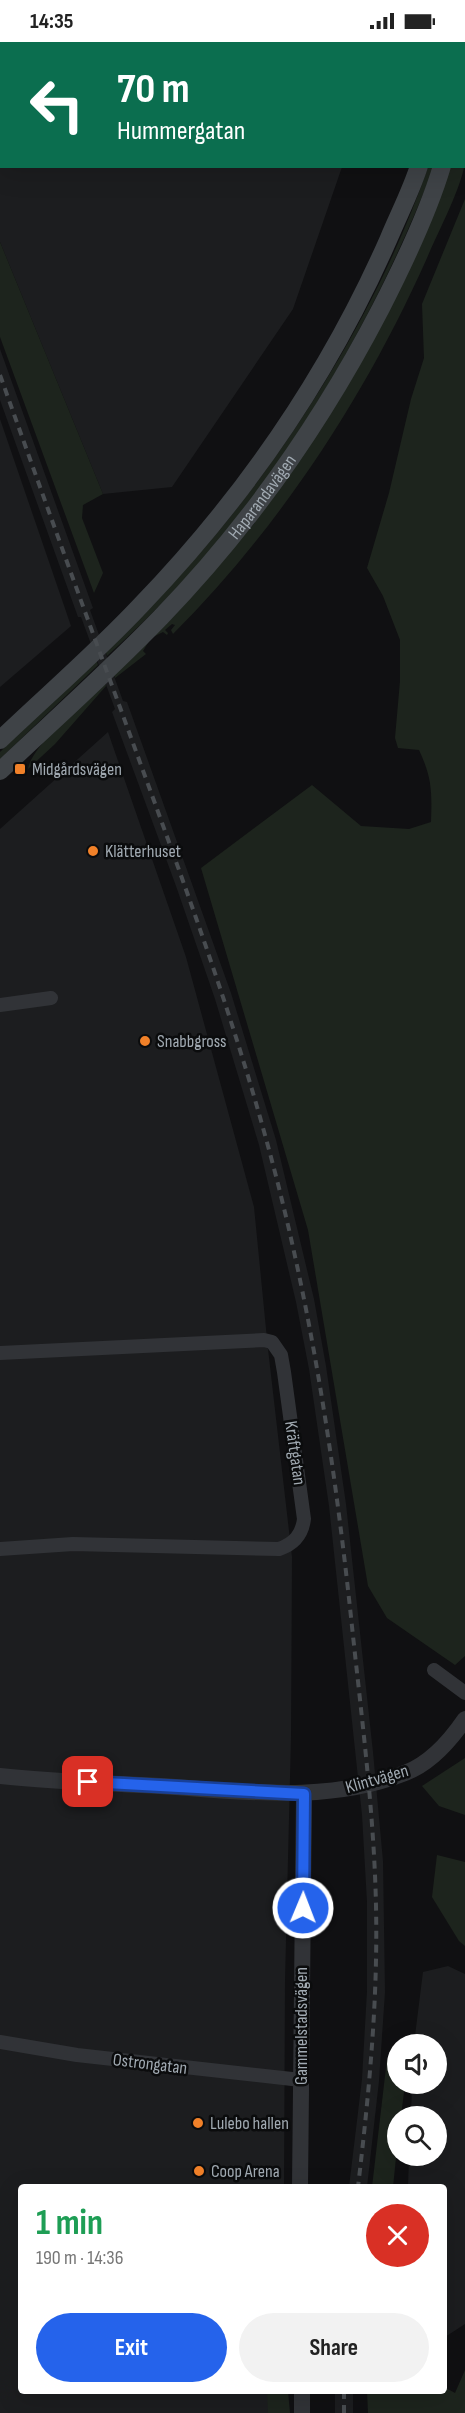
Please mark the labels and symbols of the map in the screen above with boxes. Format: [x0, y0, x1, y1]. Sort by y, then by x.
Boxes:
street label: Haparandavägen [224, 451, 300, 543]
place label: Midgårdsvägen [32, 759, 122, 780]
marker: Midgårdsvägen [13, 762, 27, 776]
place label: Klätterhuset [105, 841, 182, 862]
marker: Klätterhuset [86, 844, 100, 858]
place label: Snabbgross [157, 1031, 226, 1052]
marker: Snabbgross [138, 1034, 152, 1048]
street label: Kräftgatan [280, 1420, 310, 1486]
pin [62, 1756, 113, 1807]
street label: Klintvägen [343, 1760, 411, 1798]
position arrow [271, 1876, 335, 1940]
street label: Gammelstadsvägen [291, 1967, 312, 2085]
street label: Ostrongatan [112, 2049, 188, 2079]
place label: Lulebo hallen [210, 2113, 289, 2134]
marker: Lulebo hallen [191, 2116, 205, 2130]
place label: Coop Arena [211, 2161, 280, 2182]
marker: Coop Arena [192, 2164, 206, 2178]

